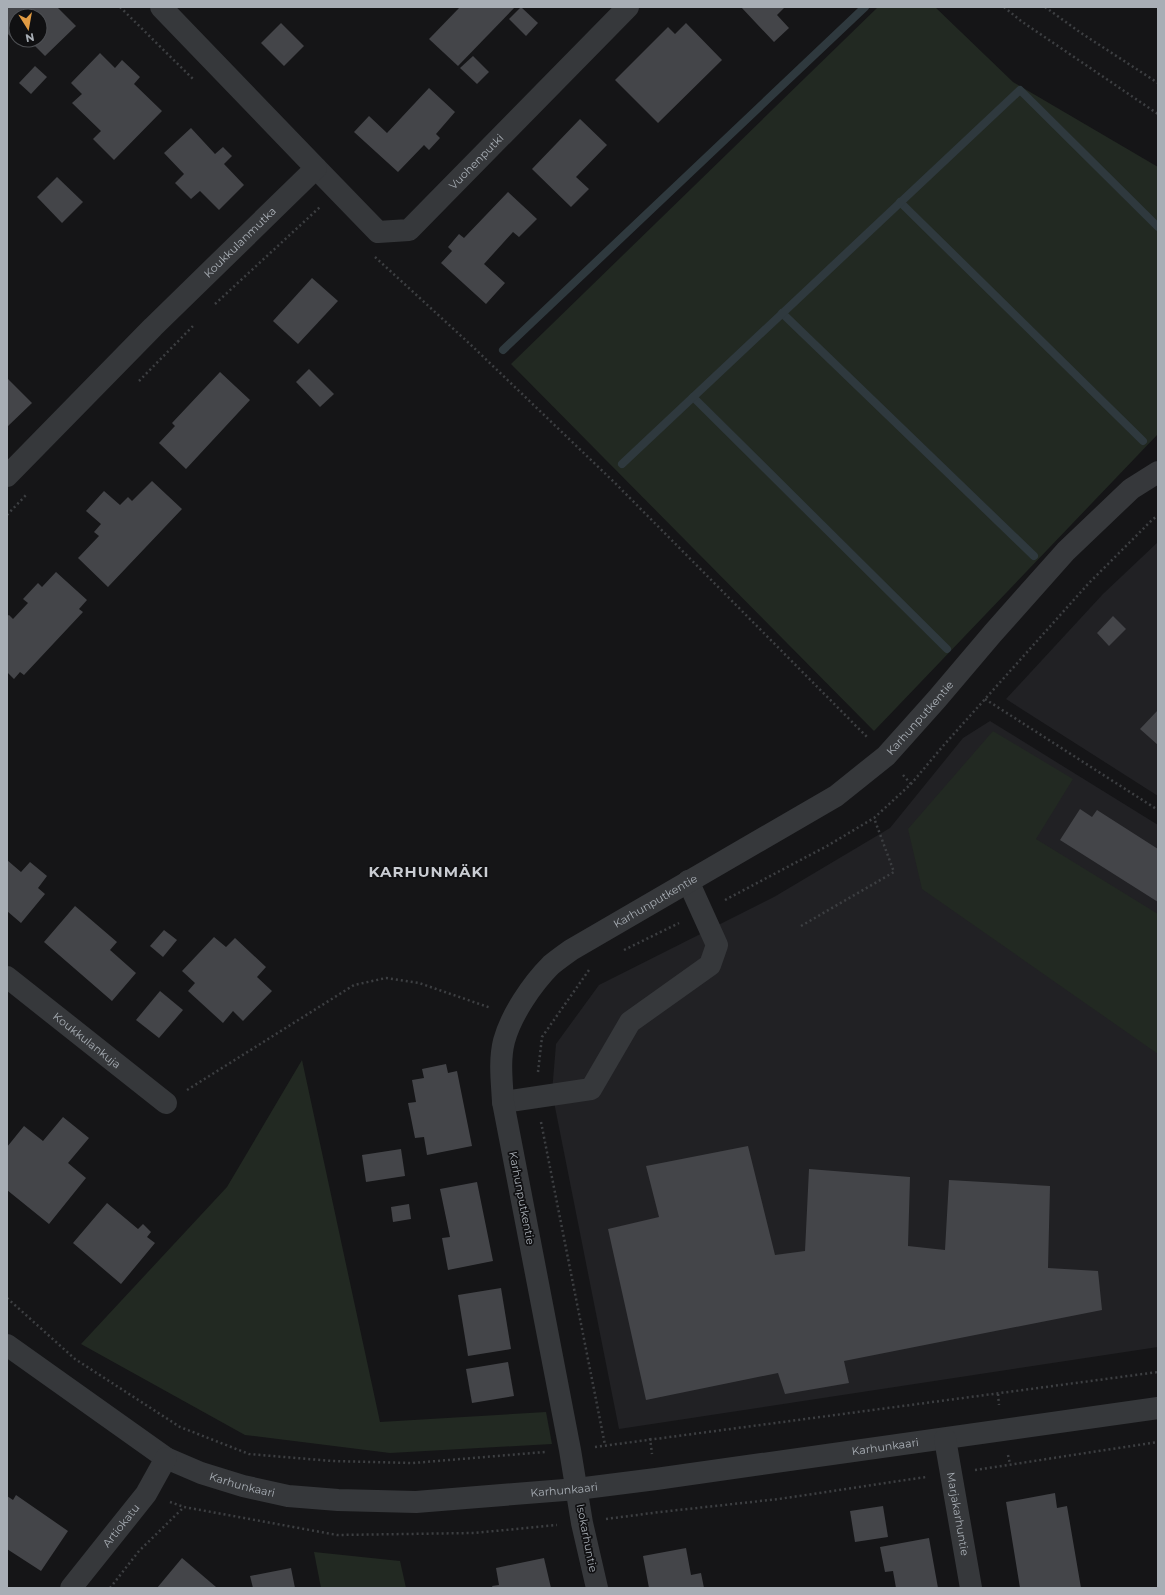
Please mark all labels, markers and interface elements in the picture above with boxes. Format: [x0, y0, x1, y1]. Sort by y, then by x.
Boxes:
north arrow [8, 8, 48, 48]
text: N [24, 30, 36, 46]
street label: Vuohenputki [446, 131, 506, 192]
street label: Koukkulanmutka [201, 204, 279, 281]
street label: Karhunputkentie [883, 678, 957, 758]
district label: KARHUNMÄKI [368, 862, 490, 881]
street label: Karhunputkentie [611, 871, 700, 931]
street label: Koukkulankuja [50, 1009, 124, 1071]
street label: Karhunputkentie [506, 1150, 538, 1246]
street label: Karhunkaari [851, 1435, 920, 1458]
street label: Karhunkaari [208, 1469, 276, 1500]
street label: Marjakarhuntie [944, 1471, 972, 1557]
street label: Karhunkaari [530, 1479, 599, 1500]
street label: Artiokatu [99, 1501, 142, 1550]
street label: Isokarhuntie [574, 1503, 601, 1574]

